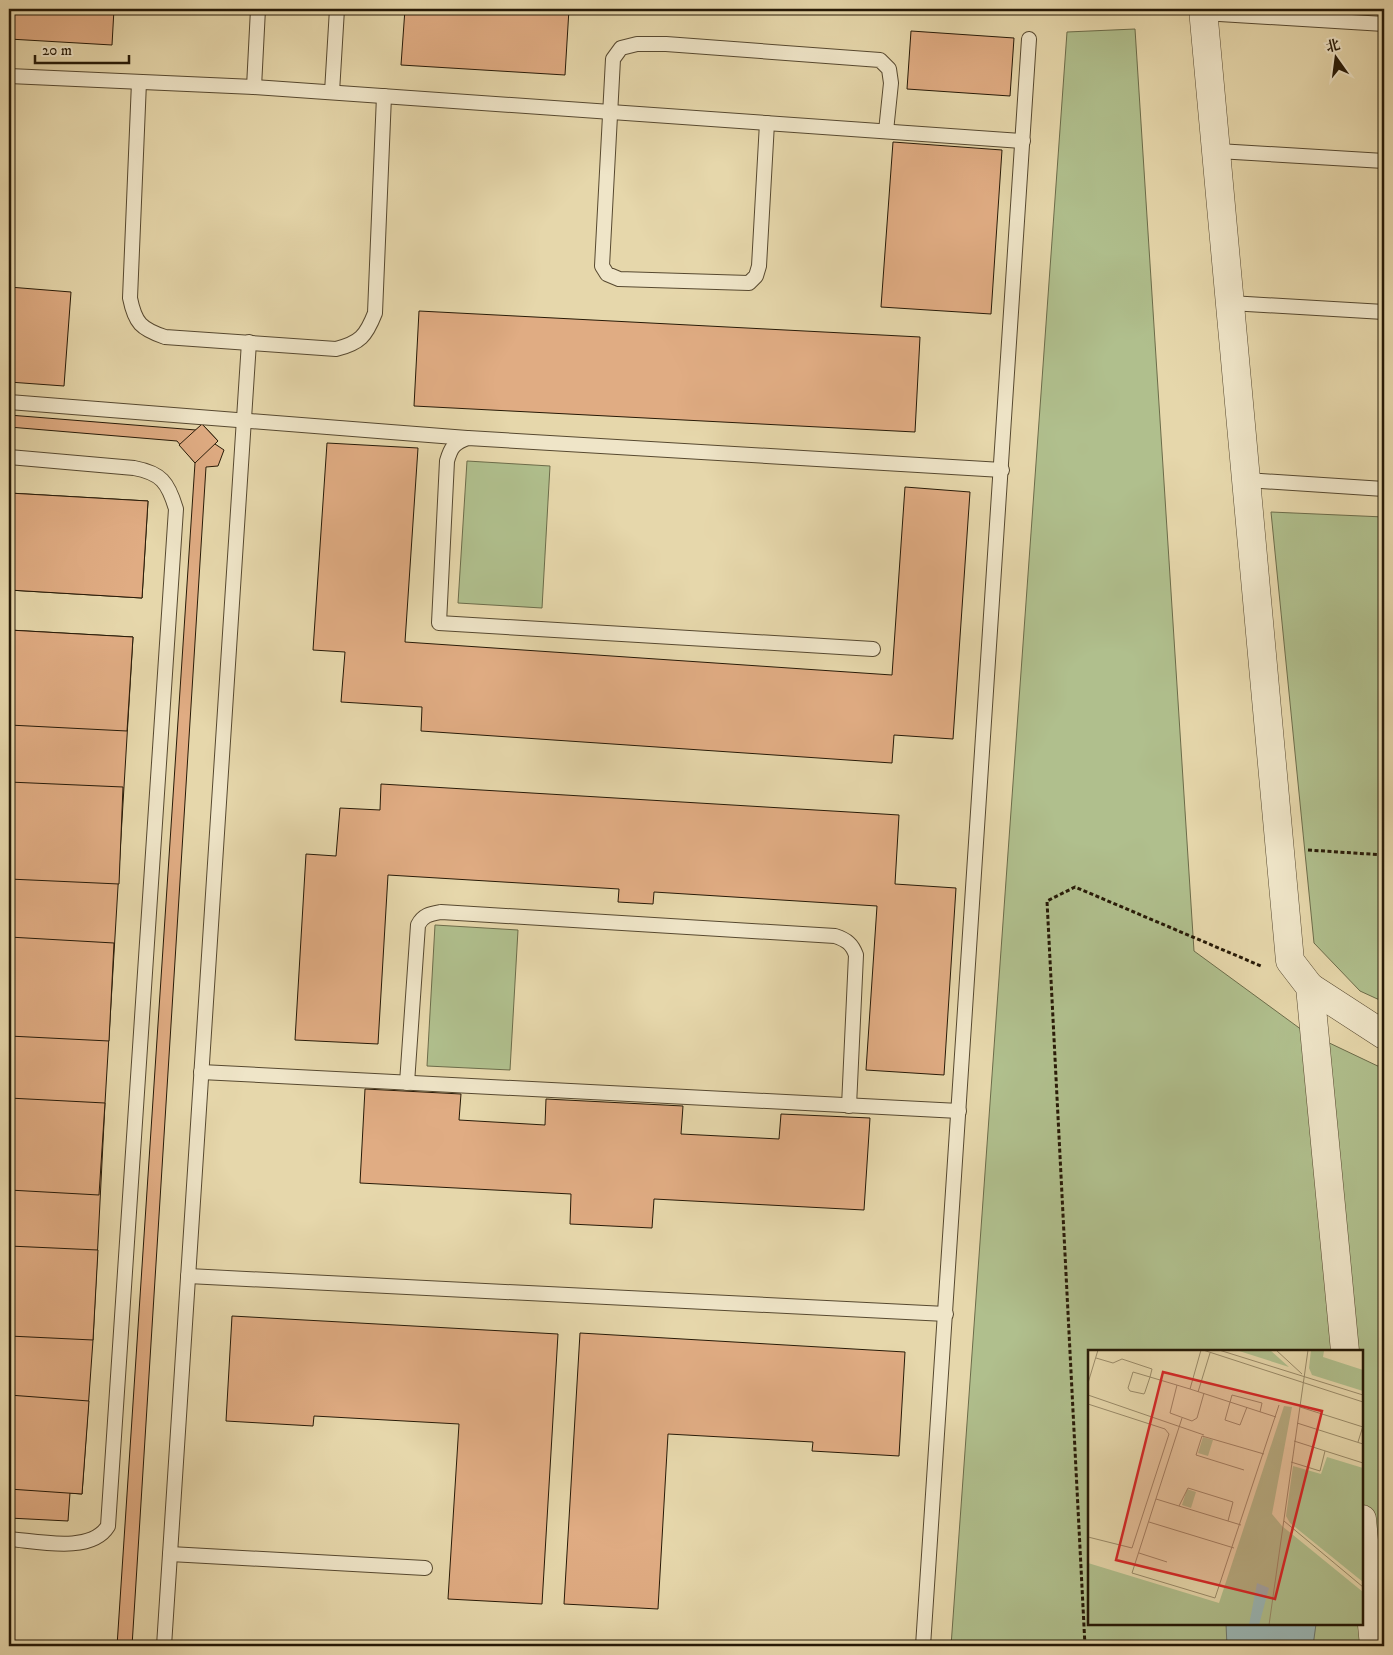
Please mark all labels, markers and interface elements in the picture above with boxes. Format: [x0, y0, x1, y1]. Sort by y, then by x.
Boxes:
scale bar [35, 32, 129, 64]
north arrow [1310, 32, 1360, 82]
text: 北 [1324, 36, 1342, 57]
text: 20 m [42, 41, 72, 60]
inset map [1088, 1350, 1363, 1625]

